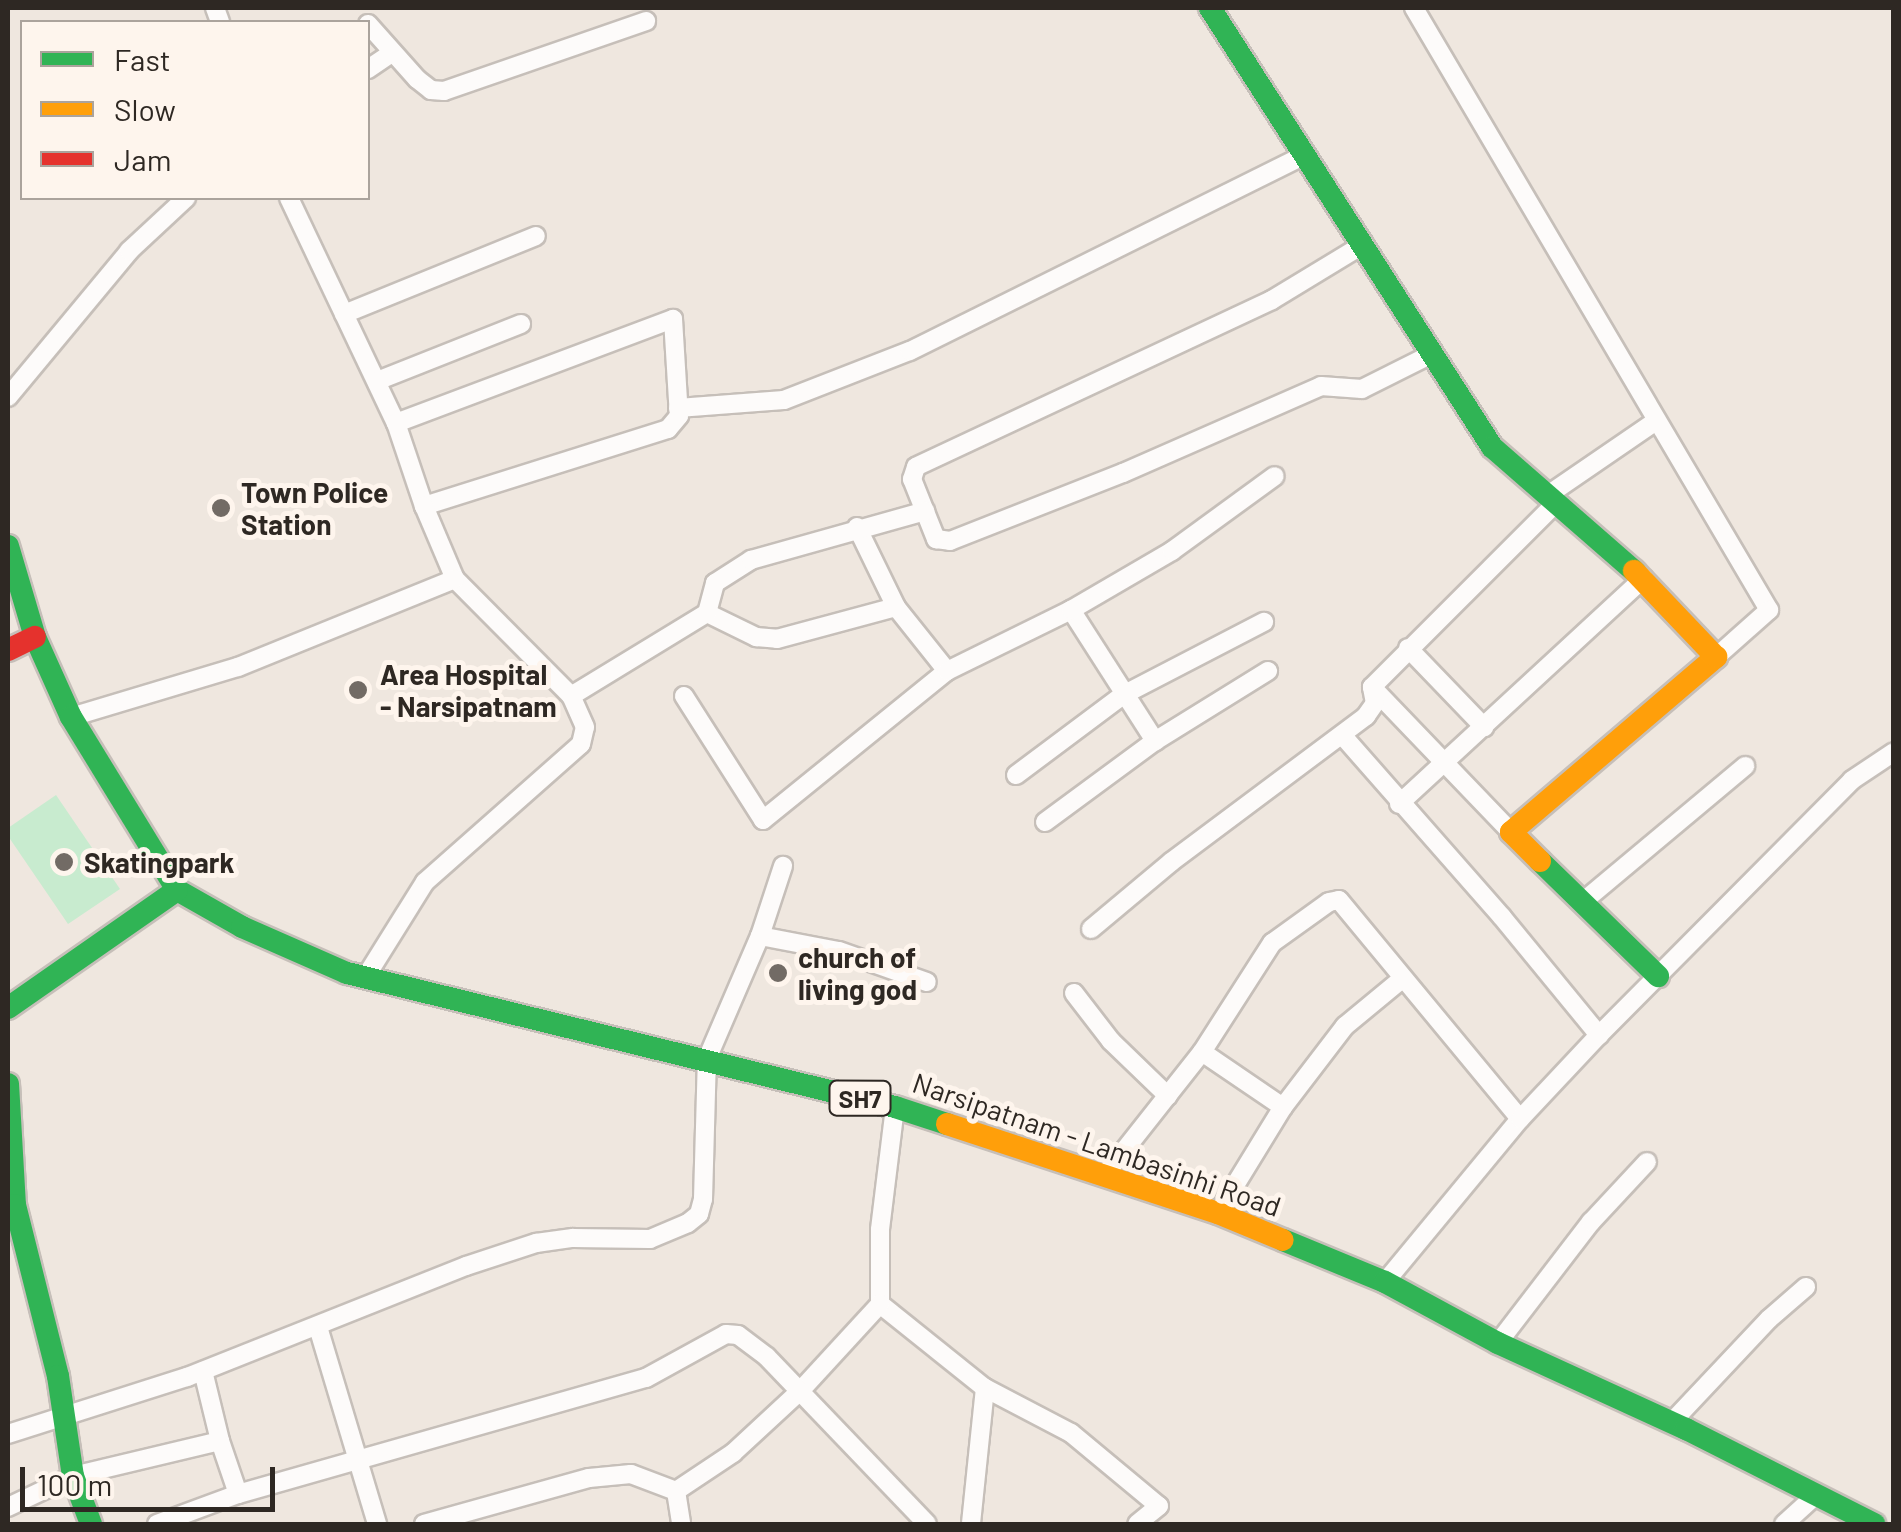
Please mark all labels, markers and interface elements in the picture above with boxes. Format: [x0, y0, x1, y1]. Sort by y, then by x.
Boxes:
legend [20, 20, 370, 200]
text: Fast [114, 41, 171, 77]
text: Slow [114, 91, 176, 127]
text: Jam [114, 141, 171, 177]
place label: Town Police Station [241, 475, 388, 541]
marker: Town Police Station [210, 497, 232, 519]
place label: Area Hospital - Narsipatnam [380, 657, 557, 723]
marker: Area Hospital - Narsipatnam [345, 677, 371, 703]
place label: Skatingpark [84, 845, 234, 879]
marker: Skatingpark [53, 851, 75, 873]
place label: church of living god [798, 940, 917, 1006]
marker: church of living god [767, 962, 789, 984]
street label: Narsipatnam - Lambasinhi Road [909, 1065, 1285, 1223]
road number: SH7 [828, 1078, 892, 1118]
scale bar [25, 1447, 280, 1509]
text: 100 m [37, 1466, 112, 1502]

